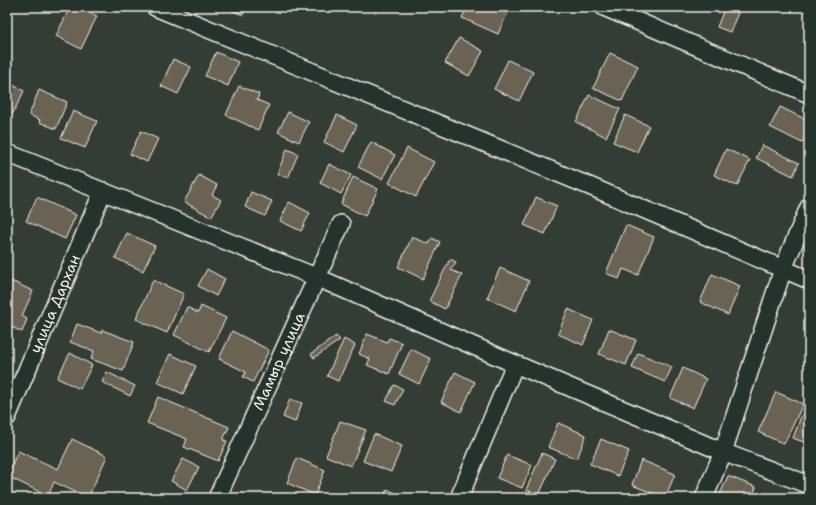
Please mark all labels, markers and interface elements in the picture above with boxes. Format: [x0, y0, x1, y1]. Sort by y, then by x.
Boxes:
street label: улица Дархан [25, 251, 85, 356]
street label: Мамыр улица [248, 309, 310, 414]

